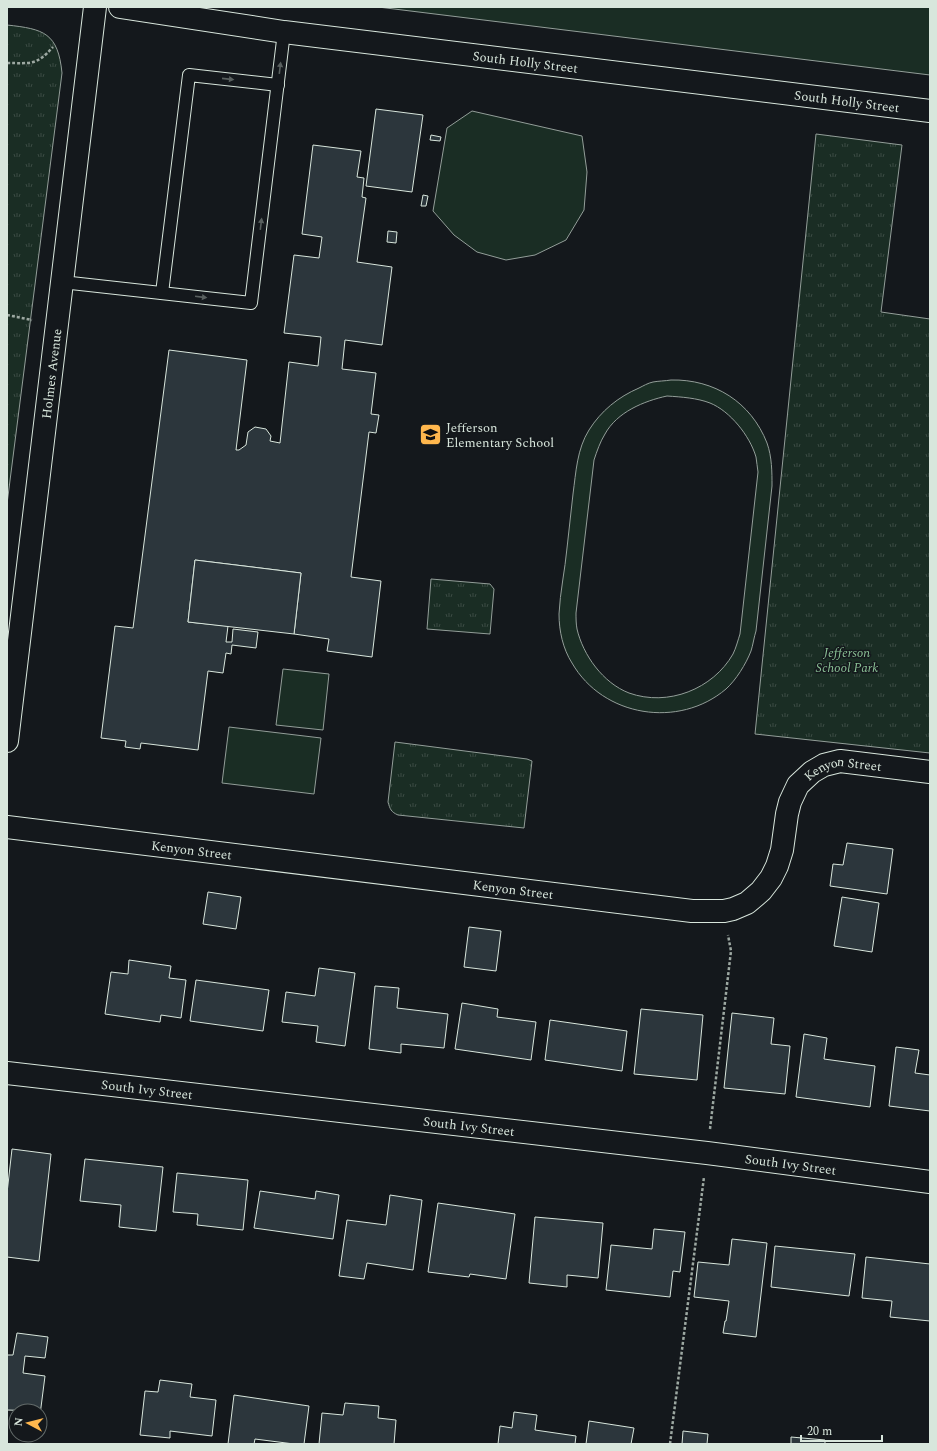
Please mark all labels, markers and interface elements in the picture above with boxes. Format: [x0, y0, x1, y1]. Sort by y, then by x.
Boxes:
street label: South Holly Street [471, 46, 579, 79]
one-way arrow [277, 62, 283, 74]
one-way arrow [222, 76, 234, 82]
street label: South Holly Street [793, 85, 901, 118]
one-way arrow [258, 218, 264, 231]
one-way arrow [195, 294, 207, 300]
street label: Holmes Avenue [37, 328, 67, 420]
place label: Jefferson Elementary School [446, 418, 554, 453]
school or university icon: Jefferson Elementary School [418, 421, 444, 447]
park label: Jefferson School Park [816, 643, 878, 678]
street label: Kenyon Street [799, 752, 883, 786]
street label: Kenyon Street [150, 836, 233, 866]
street label: Kenyon Street [472, 875, 555, 905]
street label: South Ivy Street [100, 1075, 194, 1105]
street label: South Ivy Street [422, 1112, 516, 1142]
street label: South Ivy Street [744, 1149, 838, 1181]
north arrow [8, 1403, 48, 1443]
text: N [10, 1416, 28, 1427]
scale bar [801, 1417, 882, 1443]
text: 20 m [807, 1422, 832, 1441]

